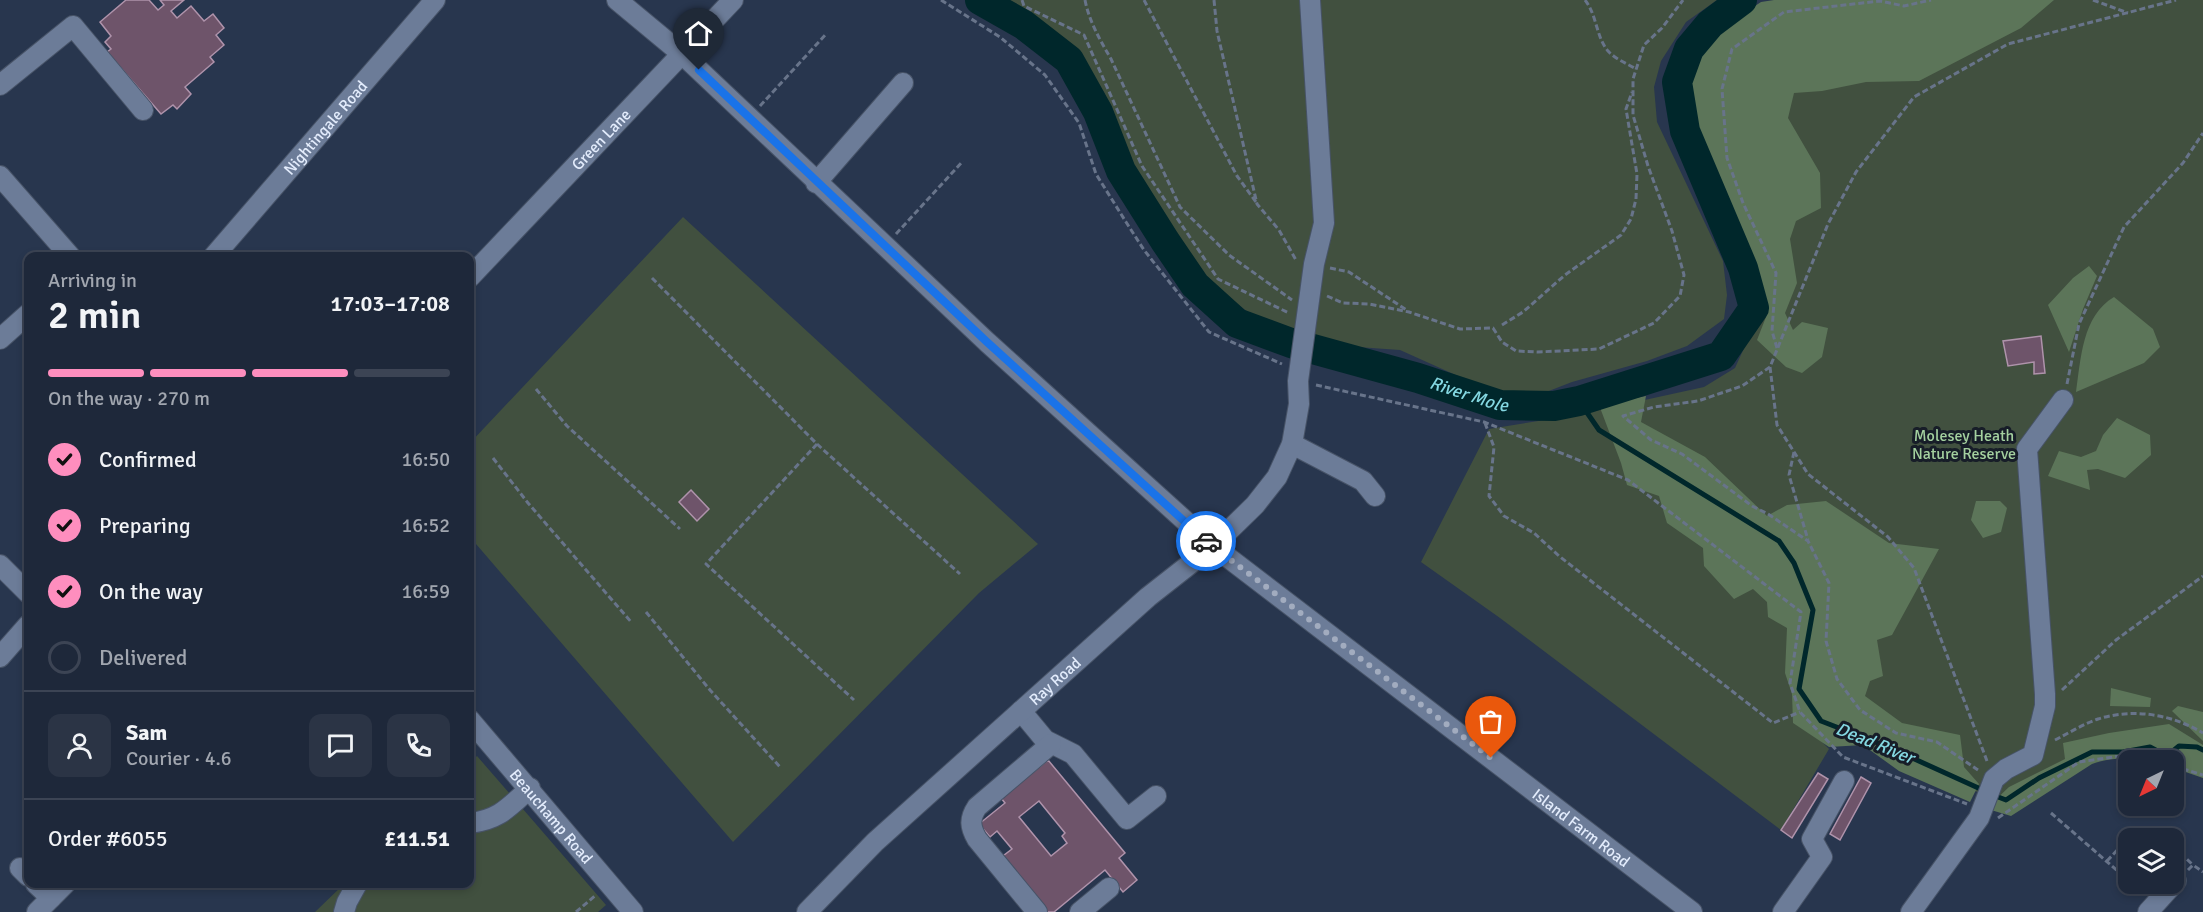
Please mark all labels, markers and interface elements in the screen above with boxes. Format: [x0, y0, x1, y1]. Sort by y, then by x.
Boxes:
pin [673, 8, 724, 70]
icon: home [682, 17, 715, 50]
street label: Nightingale Road [280, 77, 372, 179]
street label: Green Lane [568, 105, 635, 175]
text: Arriving in [48, 268, 137, 293]
text: 17:03–17:08 [331, 290, 450, 317]
text: 2 min [48, 291, 141, 339]
water label: River Mole [1427, 372, 1509, 416]
text: On the way · 270 m [48, 386, 210, 411]
park label: Molesey Heath Nature Reserve [1912, 426, 2016, 464]
icon: check [48, 443, 81, 476]
text: Confirmed [99, 446, 197, 473]
text: 16:50 [401, 447, 450, 472]
icon: check [48, 509, 81, 542]
courier [1176, 511, 1236, 571]
text: Preparing [99, 512, 191, 539]
text: 16:52 [401, 513, 450, 538]
icon: car [1190, 525, 1223, 558]
icon: check [48, 575, 81, 608]
text: On the way [99, 578, 203, 605]
text: 16:59 [401, 579, 450, 604]
text: Delivered [99, 644, 187, 671]
street label: Ray Road [1025, 653, 1085, 710]
pin [1465, 696, 1516, 758]
icon: bag [1474, 705, 1507, 738]
button: person [48, 714, 111, 777]
button: chat [309, 714, 372, 777]
button: phone [387, 714, 450, 777]
water label: Dead River [1833, 717, 1919, 770]
text: Sam [126, 719, 167, 746]
text: Courier · 4.6 [126, 746, 232, 771]
north arrow [2118, 750, 2184, 816]
map controls [2118, 750, 2184, 894]
street label: Beauchamp Road [505, 765, 597, 868]
street label: Island Farm Road [1528, 785, 1634, 872]
text: Order #6055 [48, 825, 168, 852]
text: £11.51 [384, 825, 450, 852]
button: layers [2118, 828, 2184, 894]

